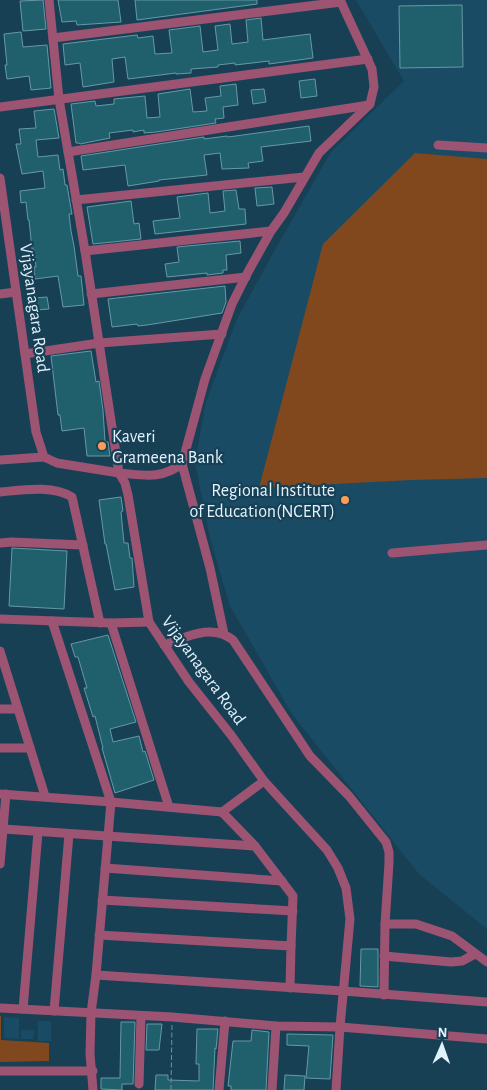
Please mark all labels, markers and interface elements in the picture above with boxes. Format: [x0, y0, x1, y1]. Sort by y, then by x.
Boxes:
street label: Vijayanagara Road [16, 243, 52, 374]
place label: Kaveri Grameena Bank [112, 428, 224, 467]
marker: Kaveri Grameena Bank [96, 440, 108, 452]
place label: Regional Institute of Education(NCERT) [189, 482, 335, 521]
marker: Regional Institute of Education(NCERT) [339, 494, 351, 506]
street label: Vijayanagara Road [158, 613, 249, 728]
north arrow [417, 1020, 467, 1070]
text: N [437, 1026, 448, 1040]

